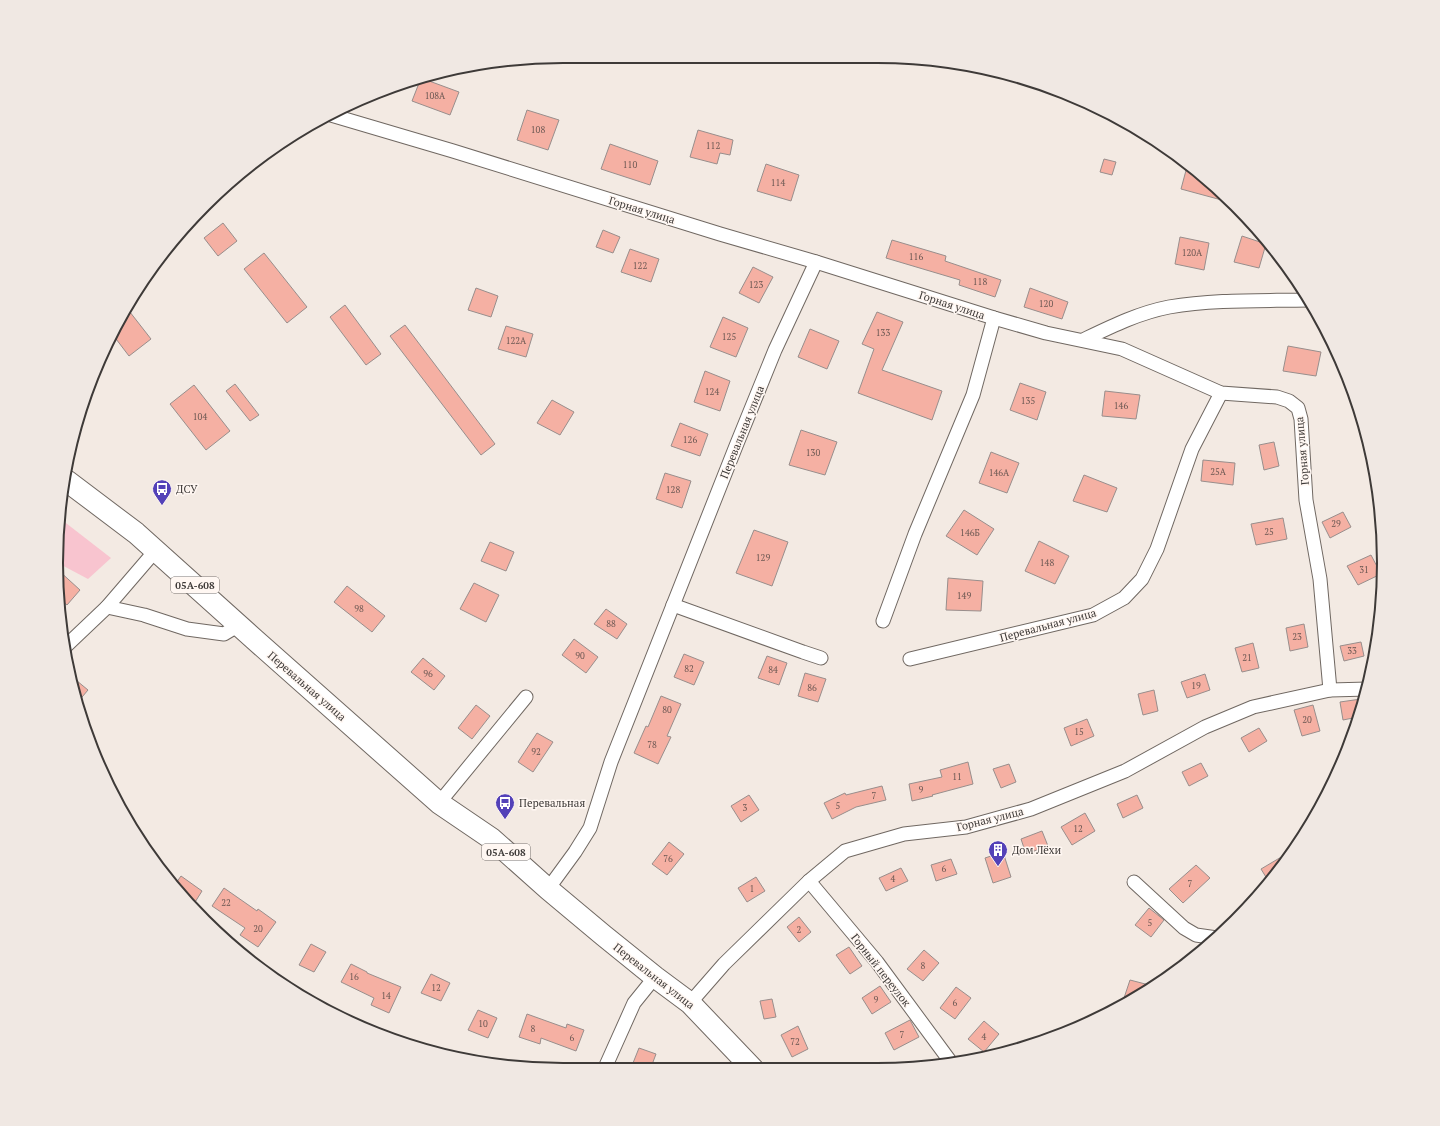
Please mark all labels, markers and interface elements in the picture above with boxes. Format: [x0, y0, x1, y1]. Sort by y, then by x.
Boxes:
house number: 108А [425, 90, 446, 102]
house number: 108 [531, 124, 545, 136]
house number: 112 [706, 140, 720, 152]
house number: 110 [623, 159, 637, 171]
house number: 114 [771, 177, 785, 189]
street label: Горная улица [607, 193, 677, 227]
house number: 120А [1182, 247, 1203, 259]
house number: 116 [909, 251, 923, 263]
house number: 122 [633, 260, 647, 272]
house number: 118 [973, 276, 987, 288]
house number: 123 [749, 279, 763, 291]
street label: Горная улица [917, 288, 987, 322]
house number: 120 [1039, 298, 1053, 310]
house number: 133 [876, 327, 890, 339]
house number: 125 [722, 331, 736, 343]
house number: 122А [506, 335, 527, 347]
street label: Перевальная улица [717, 383, 767, 481]
house number: 124 [705, 386, 719, 398]
house number: 135 [1021, 395, 1035, 407]
house number: 146 [1114, 400, 1128, 412]
house number: 104 [193, 411, 207, 423]
street label: Горная улица [1292, 416, 1312, 486]
house number: 126 [683, 434, 697, 446]
house number: 130 [806, 447, 820, 459]
house number: 25А [1210, 466, 1227, 478]
house number: 146А [989, 467, 1010, 479]
bus stop icon: ДСУ [151, 478, 173, 506]
place label: ДСУ [176, 482, 198, 496]
house number: 128 [666, 484, 680, 496]
house number: 29 [1331, 518, 1341, 530]
house number: 25 [1264, 526, 1274, 538]
house number: 146Б [960, 527, 980, 539]
house number: 129 [756, 552, 770, 564]
house number: 148 [1040, 557, 1054, 569]
house number: 31 [1359, 564, 1369, 576]
road number: 05А-608 [171, 577, 219, 593]
house number: 149 [957, 590, 971, 602]
house number: 98 [354, 603, 364, 615]
street label: Перевальная улица [998, 605, 1098, 645]
house number: 88 [606, 618, 616, 630]
house number: 23 [1292, 631, 1302, 643]
house number: 33 [1347, 645, 1357, 657]
street label: Перевальная улица [265, 648, 349, 724]
house number: 90 [575, 650, 585, 662]
house number: 21 [1242, 652, 1252, 664]
house number: 82 [684, 663, 694, 675]
house number: 84 [768, 664, 778, 676]
house number: 96 [423, 668, 433, 680]
house number: 19 [1191, 680, 1201, 692]
house number: 86 [807, 682, 817, 694]
house number: 80 [662, 704, 672, 716]
house number: 20 [1302, 714, 1312, 726]
house number: 15 [1074, 726, 1084, 738]
house number: 78 [647, 739, 657, 751]
house number: 92 [531, 746, 541, 758]
house number: 11 [952, 771, 962, 783]
house number: 9 [919, 784, 924, 796]
house number: 7 [872, 790, 877, 802]
bus stop icon: Перевальная [494, 792, 516, 820]
place label: Перевальная [519, 796, 585, 810]
house number: 5 [836, 800, 841, 812]
house number: 3 [743, 802, 748, 814]
street label: Горная улица [955, 804, 1025, 834]
house number: 12 [1073, 823, 1083, 835]
building icon: Дом Лёхи [987, 839, 1009, 867]
place label: Дом Лёхи [1012, 843, 1061, 857]
road number: 05А-608 [482, 844, 530, 860]
house number: 76 [663, 853, 673, 865]
house number: 6 [942, 863, 947, 875]
house number: 4 [891, 873, 896, 885]
house number: 7 [1188, 878, 1193, 890]
house number: 1 [750, 883, 754, 895]
house number: 22 [221, 897, 231, 909]
house number: 5 [1148, 917, 1153, 929]
house number: 20 [253, 923, 263, 935]
house number: 2 [797, 924, 802, 936]
street label: Горный переулок [848, 931, 914, 1009]
street label: Перевальная улица [611, 940, 698, 1012]
house number: 8 [921, 960, 926, 972]
house number: 16 [349, 971, 359, 983]
house number: 12 [431, 982, 441, 994]
house number: 14 [381, 990, 391, 1002]
house number: 9 [874, 994, 879, 1006]
house number: 6 [953, 997, 958, 1009]
house number: 10 [478, 1018, 488, 1030]
house number: 8 [531, 1023, 536, 1035]
house number: 7 [900, 1029, 905, 1041]
house number: 4 [982, 1031, 987, 1043]
house number: 6 [570, 1032, 575, 1044]
house number: 72 [790, 1036, 800, 1048]

